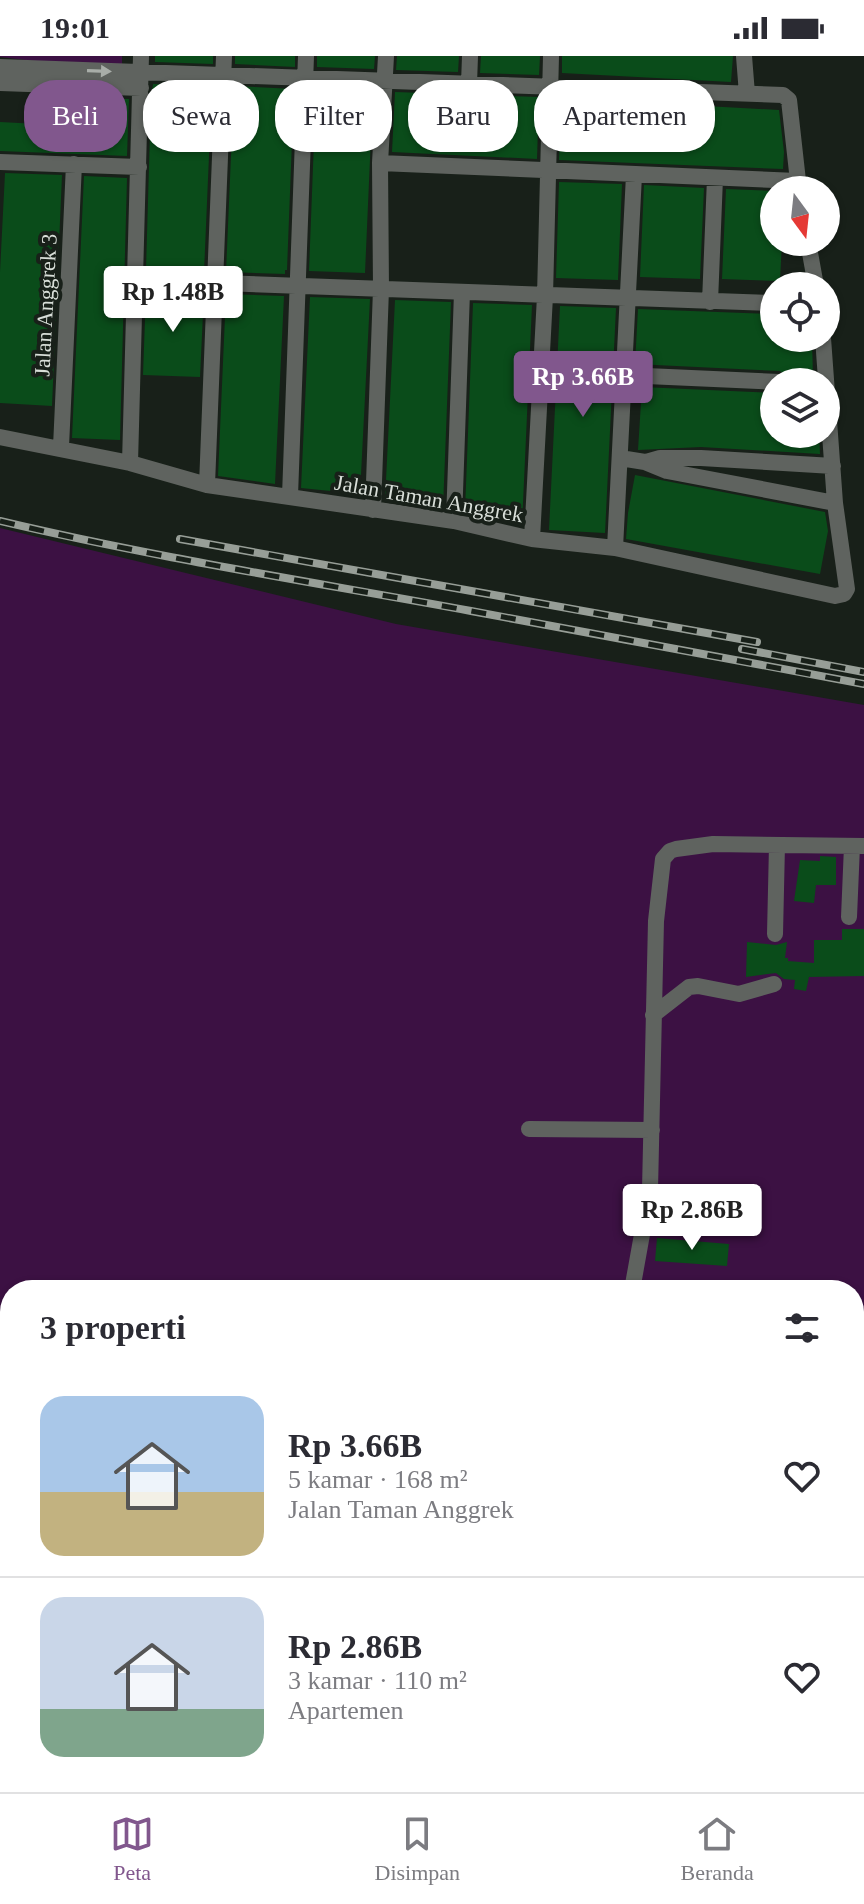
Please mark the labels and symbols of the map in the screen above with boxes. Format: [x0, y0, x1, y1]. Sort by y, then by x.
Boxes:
one-way arrow [87, 64, 112, 77]
north arrow [760, 176, 840, 256]
street label: Jalan Anggrek 3 [29, 233, 62, 377]
pin: Rp 1.48B [90, 266, 256, 334]
pin: Rp 3.66B [500, 351, 666, 419]
street label: Jalan Taman Anggrek [333, 470, 525, 527]
pin: Rp 2.86B [609, 1184, 775, 1252]

